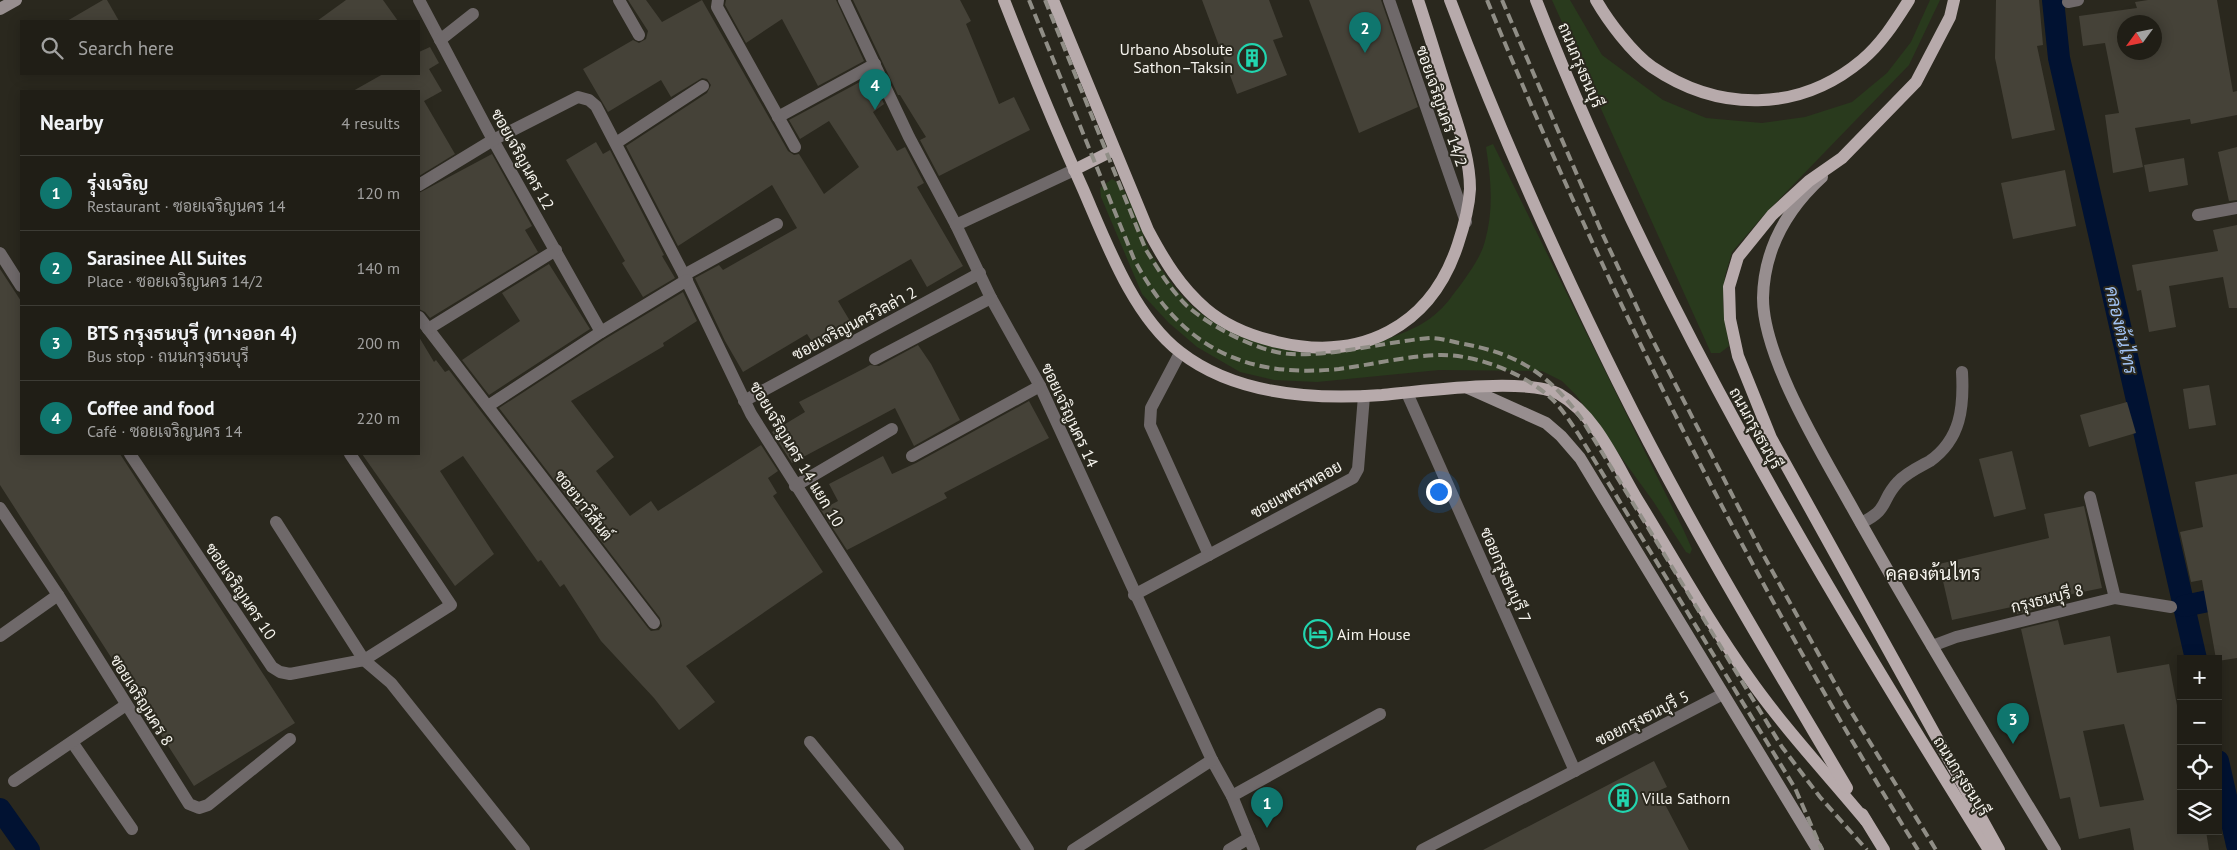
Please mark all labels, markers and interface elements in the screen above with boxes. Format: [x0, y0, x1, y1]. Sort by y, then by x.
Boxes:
pin: 2 [1349, 12, 1381, 53]
north arrow [2117, 15, 2162, 60]
street label: ถนนกรุงธนบุรี [1552, 19, 1609, 112]
search box [20, 20, 420, 75]
icon: search [38, 34, 66, 62]
text: Search here [78, 36, 174, 60]
place label: Urbano Absolute Sathon–Taksin [1119, 39, 1233, 77]
building icon: Urbano Absolute Sathon–Taksin [1237, 43, 1267, 73]
street label: ซอยเจริญนคร 14/2 [1412, 43, 1472, 169]
pin: 4 [859, 69, 891, 110]
street label: ซอยเจริญนคร 12 [487, 105, 559, 213]
text: Nearby [40, 109, 103, 136]
text: 4 results [341, 113, 400, 133]
text: รุ่งเจริญ [87, 171, 148, 195]
text: 1 [51, 183, 61, 203]
text: 120 m [357, 183, 400, 203]
text: Restaurant · ซอยเจริญนคร 14 [87, 196, 286, 216]
text: Sarasinee All Suites [87, 246, 246, 270]
text: 2 [51, 258, 61, 278]
text: 140 m [357, 258, 400, 278]
text: Place · ซอยเจริญนคร 14/2 [87, 271, 263, 291]
street label: ซอยเจริญนครวิลล่า 2 [788, 282, 920, 364]
water label: คลองต้นไทร [2100, 283, 2144, 378]
text: BTS กรุงธนบุรี (ทางออก 4) [87, 321, 297, 345]
text: 3 [51, 333, 61, 353]
text: 200 m [357, 333, 400, 353]
text: Bus stop · ถนนกรุงธนบุรี [87, 346, 249, 366]
street label: ซอยเจริญนคร 14 [1037, 360, 1103, 470]
street label: ซอยเจริญนคร 14 แยก 10 [746, 378, 849, 531]
street label: ถนนกรุงธนบุรี [1723, 383, 1788, 474]
text: Coffee and food [87, 396, 215, 420]
text: 4 [51, 408, 61, 428]
text: 220 m [357, 408, 400, 428]
text: Café · ซอยเจริญนคร 14 [87, 421, 242, 441]
street label: ซอยเพชรพลอย [1247, 456, 1345, 522]
street label: ซอยนาวีสันต์ [550, 465, 619, 544]
your location [1426, 479, 1452, 505]
street label: ซอยกรุงธนบุรี 7 [1474, 524, 1537, 627]
street label: ซอยเจริญนคร 10 [201, 539, 281, 643]
district label: คลองต้นไทร [1886, 561, 1980, 585]
street label: กรุงธนบุรี 8 [2008, 578, 2086, 619]
hotel icon: Aim House [1303, 619, 1333, 649]
place label: Aim House [1337, 624, 1411, 644]
street label: ซอยเจริญนคร 8 [106, 651, 178, 749]
map controls [2177, 655, 2222, 835]
button: + [2177, 655, 2222, 700]
street label: ซอยกรุงธนบุรี 5 [1591, 685, 1693, 752]
button: − [2177, 700, 2222, 745]
pin: 3 [1997, 703, 2029, 744]
street label: ถนนกรุงธนบุรี [1928, 732, 1996, 821]
button: locate [2177, 745, 2222, 790]
building icon: Villa Sathorn [1608, 783, 1638, 813]
pin: 1 [1251, 787, 1283, 828]
place label: Villa Sathorn [1641, 788, 1730, 808]
button: layers [2177, 790, 2222, 835]

